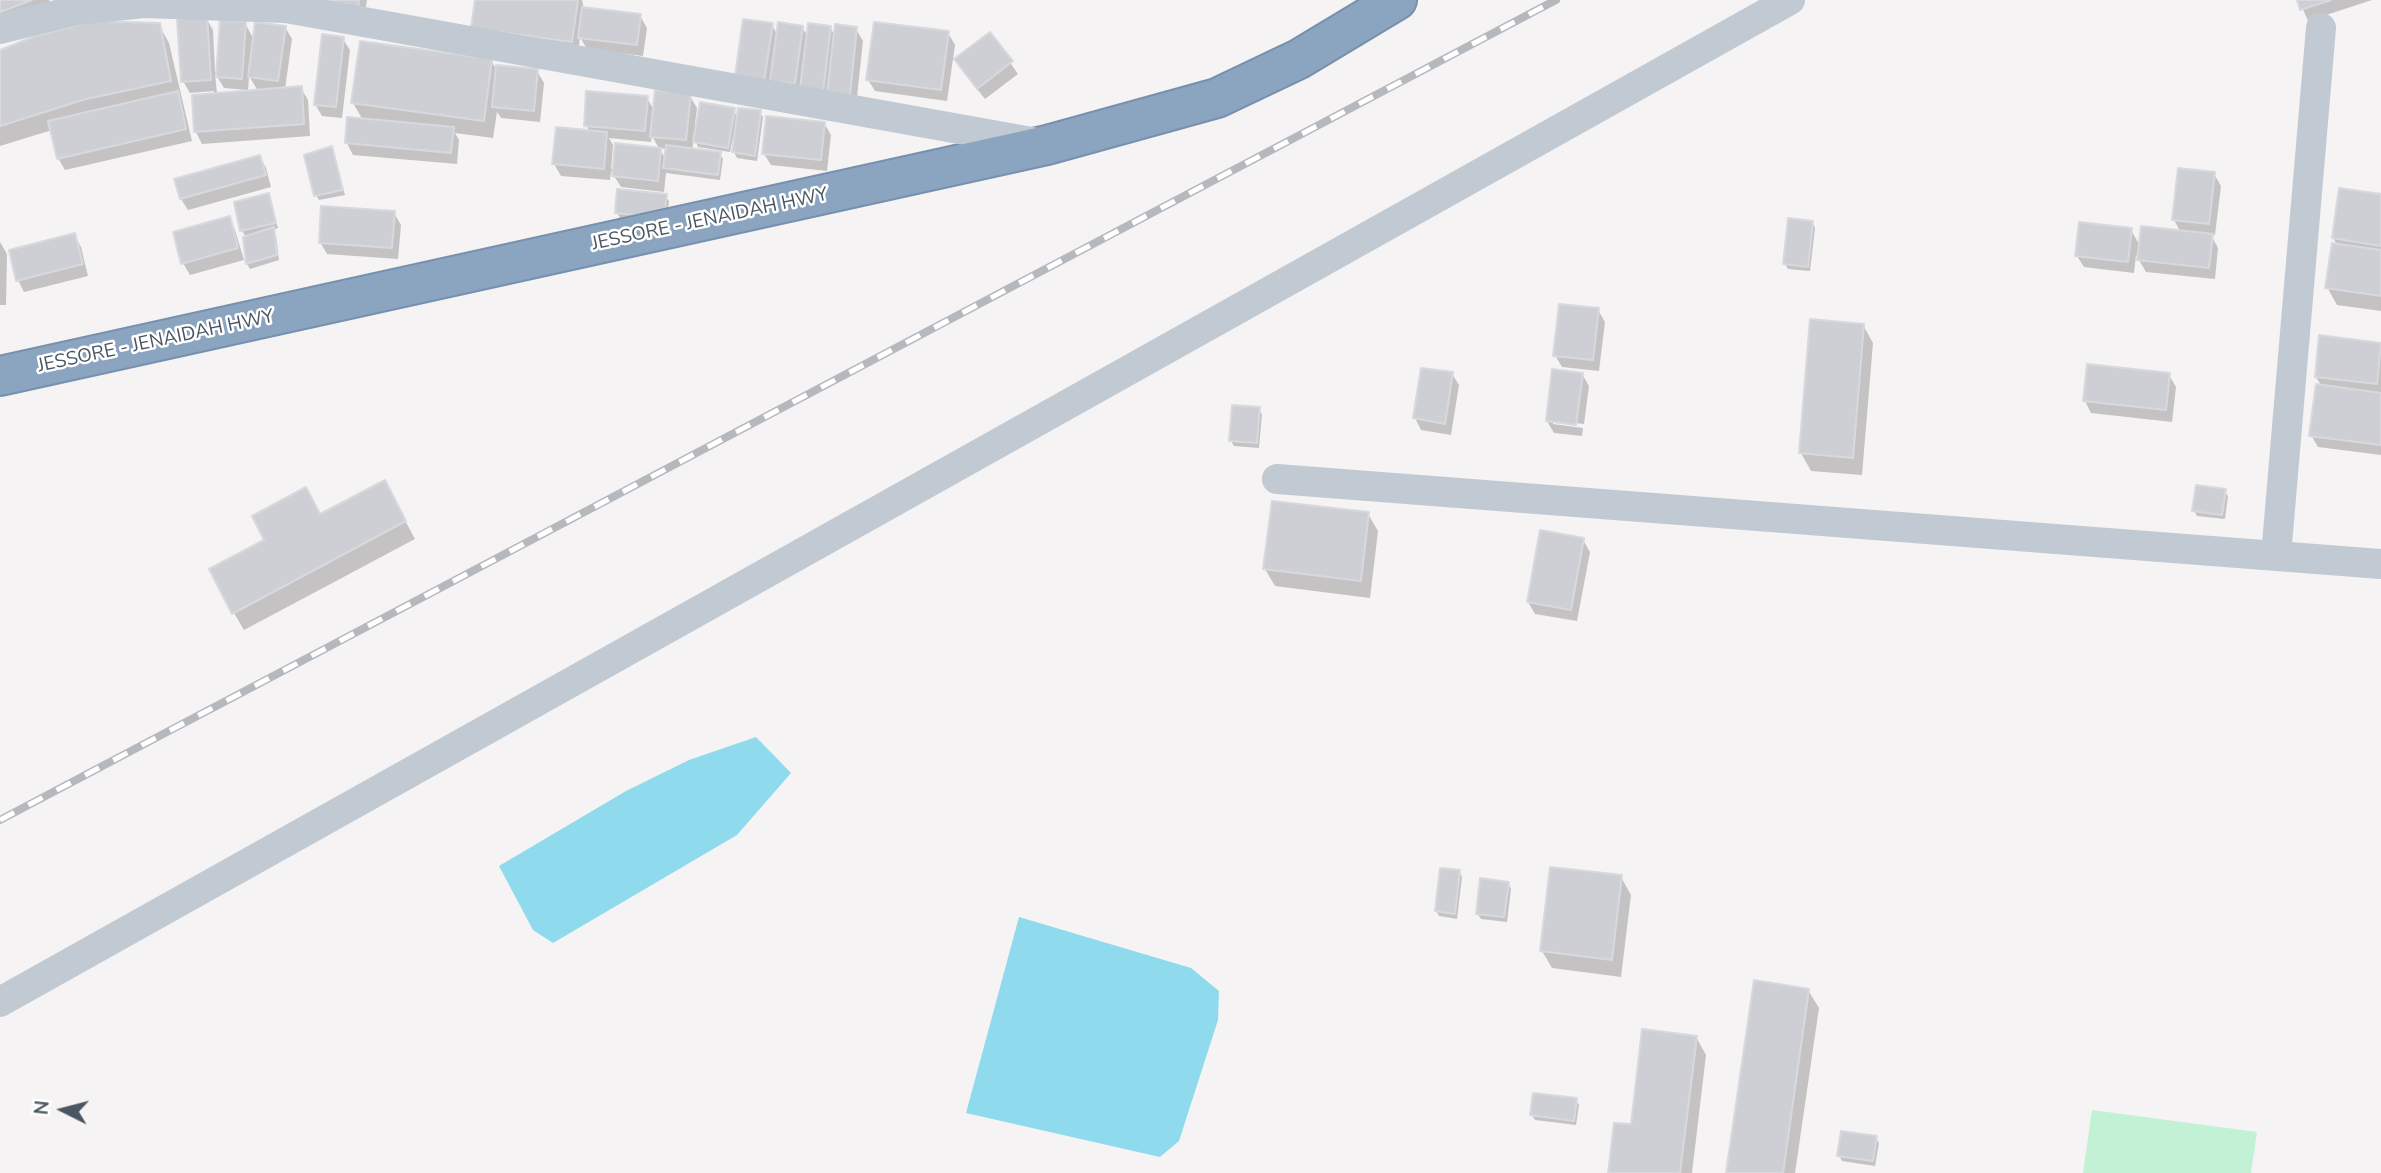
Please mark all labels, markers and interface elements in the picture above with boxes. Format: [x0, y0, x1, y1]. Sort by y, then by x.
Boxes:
street label: JESSORE - JENAIDAH HWY [590, 184, 830, 256]
street label: JESSORE - JENAIDAH HWY [36, 306, 276, 378]
north arrow [28, 1075, 98, 1145]
text: N [28, 1099, 56, 1116]

